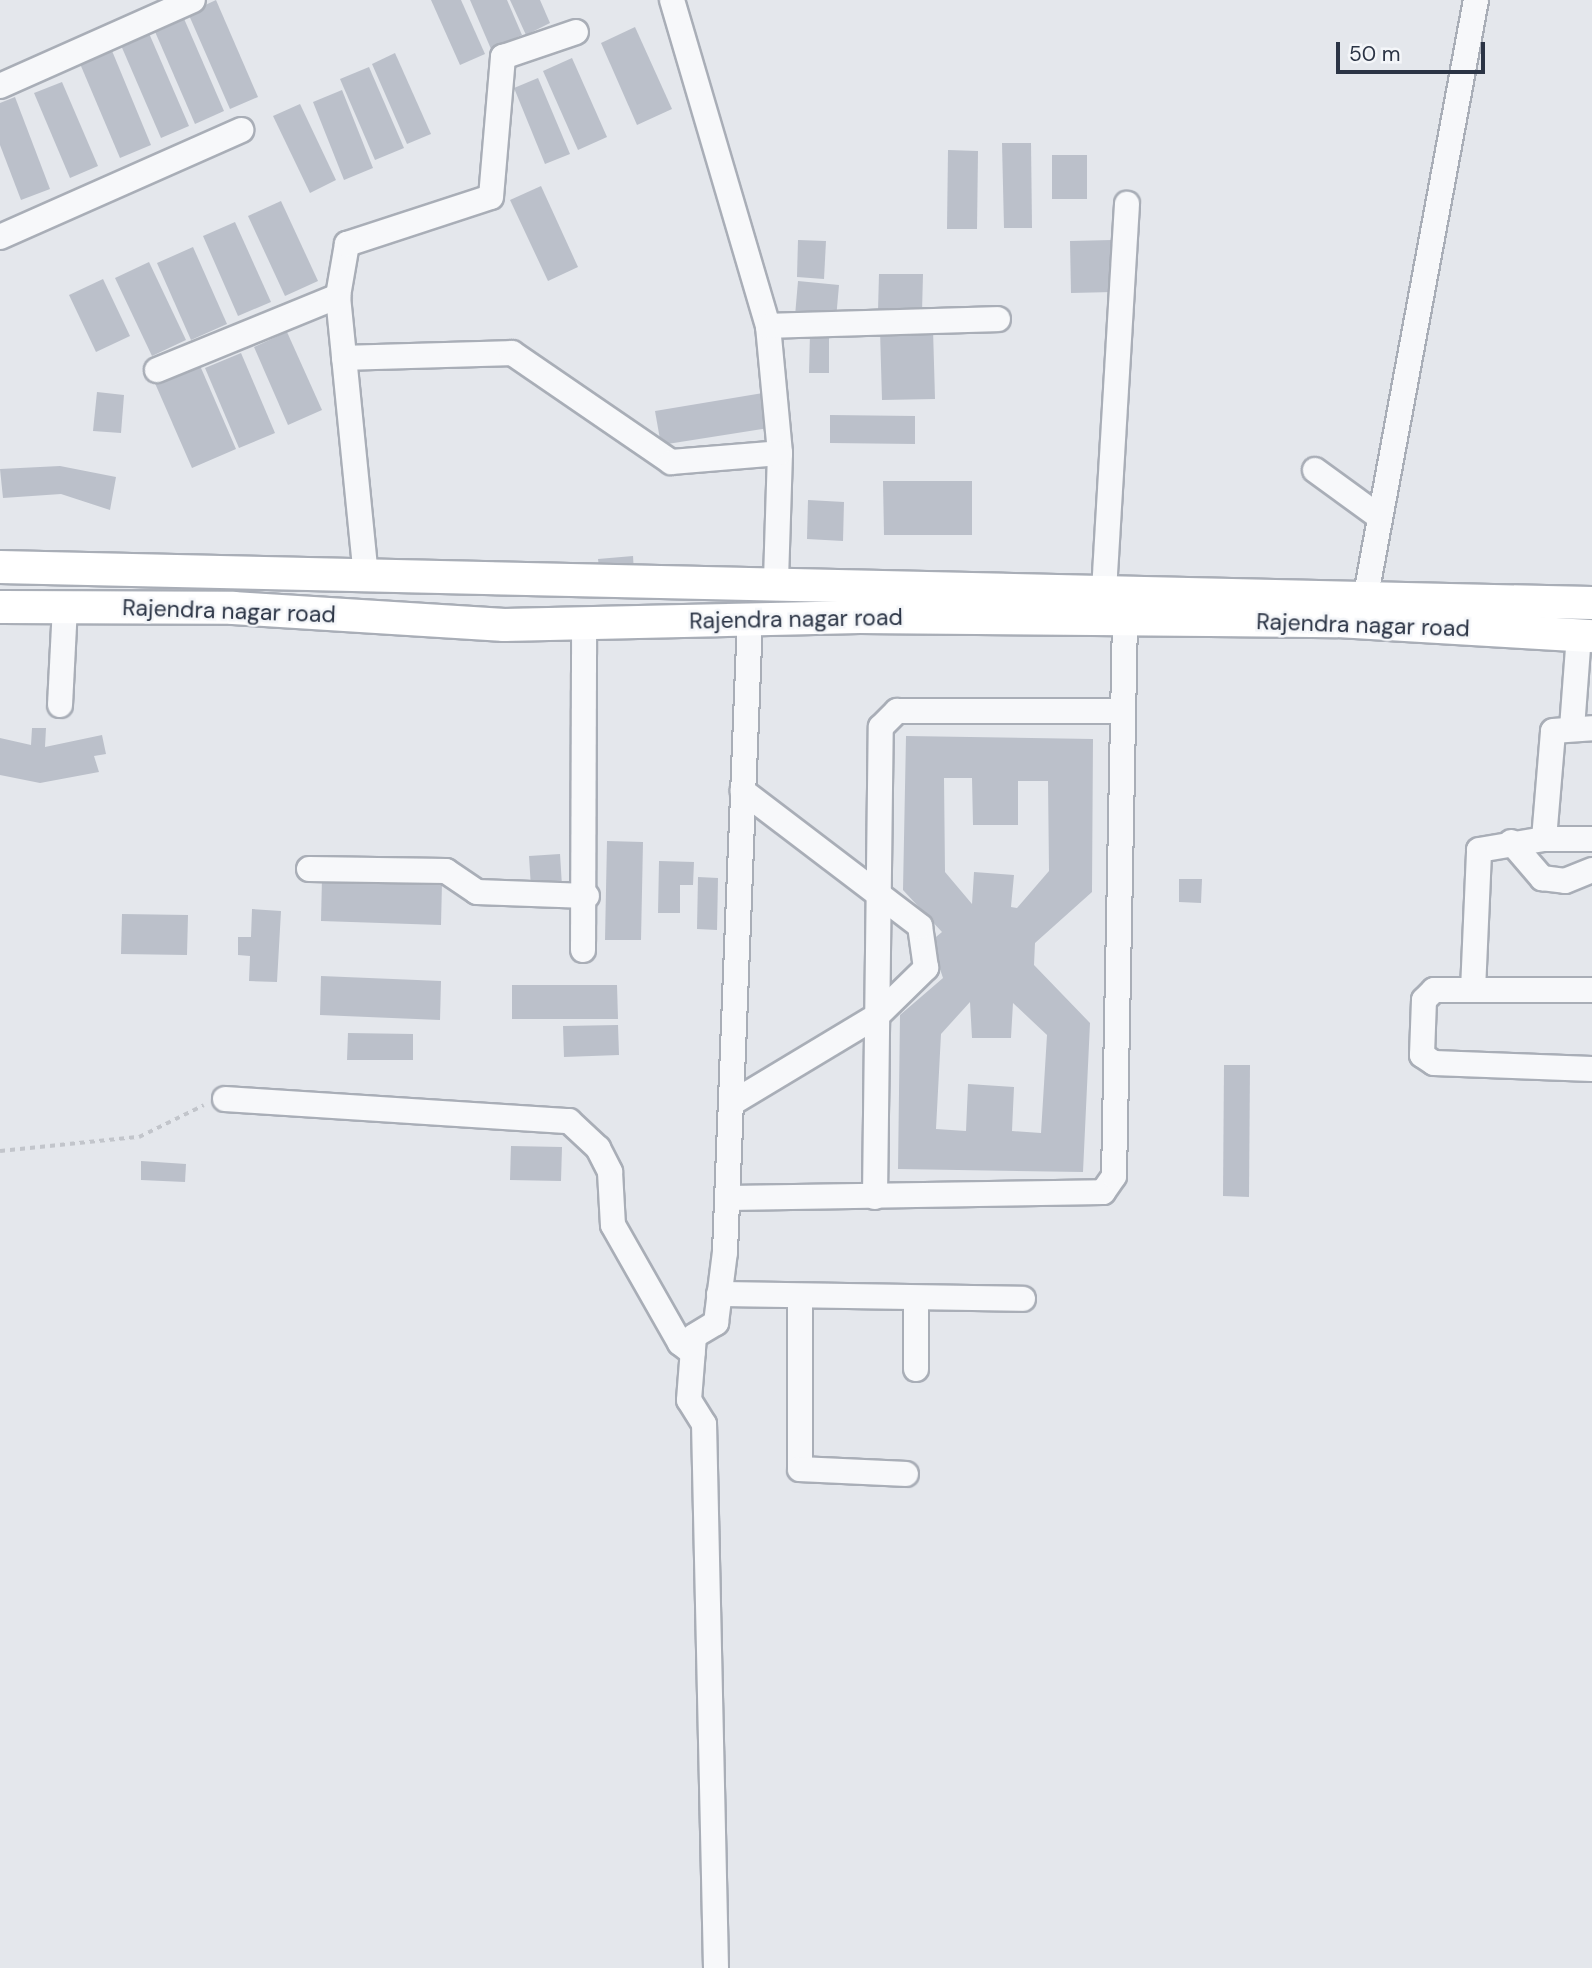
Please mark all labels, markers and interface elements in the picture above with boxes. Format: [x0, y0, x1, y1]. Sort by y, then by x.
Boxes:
scale bar [1340, 28, 1489, 72]
text: 50 m [1349, 40, 1400, 68]
street label: Rajendra nagar road [122, 593, 336, 629]
street label: Rajendra nagar road [689, 603, 903, 635]
street label: Rajendra nagar road [1256, 607, 1470, 643]

